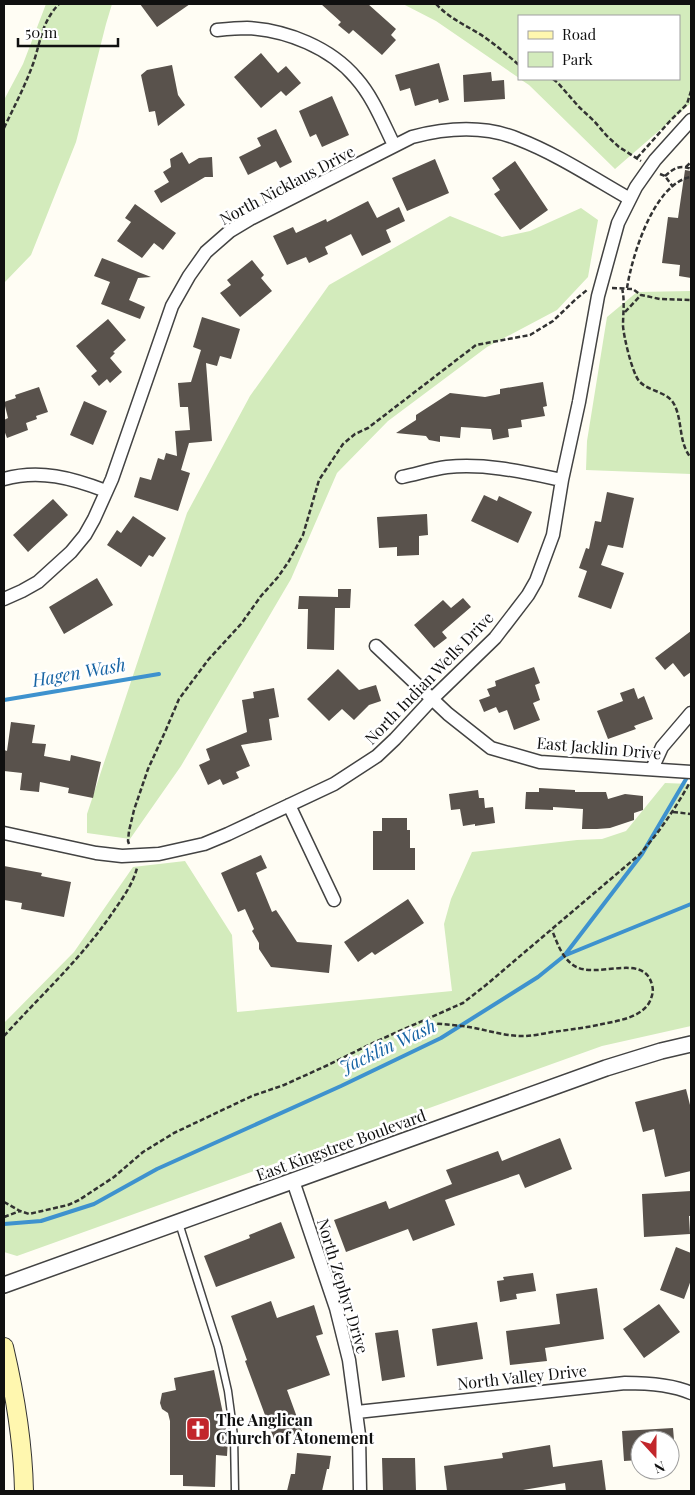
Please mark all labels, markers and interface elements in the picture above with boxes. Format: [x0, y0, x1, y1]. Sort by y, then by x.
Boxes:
scale bar [18, 15, 118, 47]
legend [518, 15, 680, 80]
text: 50 m [25, 22, 58, 42]
text: Road [562, 24, 596, 44]
text: Park [562, 49, 594, 69]
street label: North Nicklaus Drive [216, 140, 358, 229]
street label: North Indian Wells Drive [360, 607, 498, 749]
water label: Hagen Wash [29, 652, 127, 692]
street label: East Jacklin Drive [536, 732, 662, 763]
water label: Jacklin Wash [336, 1013, 440, 1079]
street label: East Kingstree Boulevard [253, 1104, 429, 1185]
street label: North Zephyr Drive [313, 1216, 374, 1356]
street label: North Valley Drive [456, 1359, 588, 1394]
place label: The Anglican Church of Atonement [216, 1409, 374, 1448]
church icon: The Anglican Church of Atonement [185, 1416, 211, 1442]
north arrow [630, 1430, 680, 1480]
text: N [652, 1457, 668, 1478]

